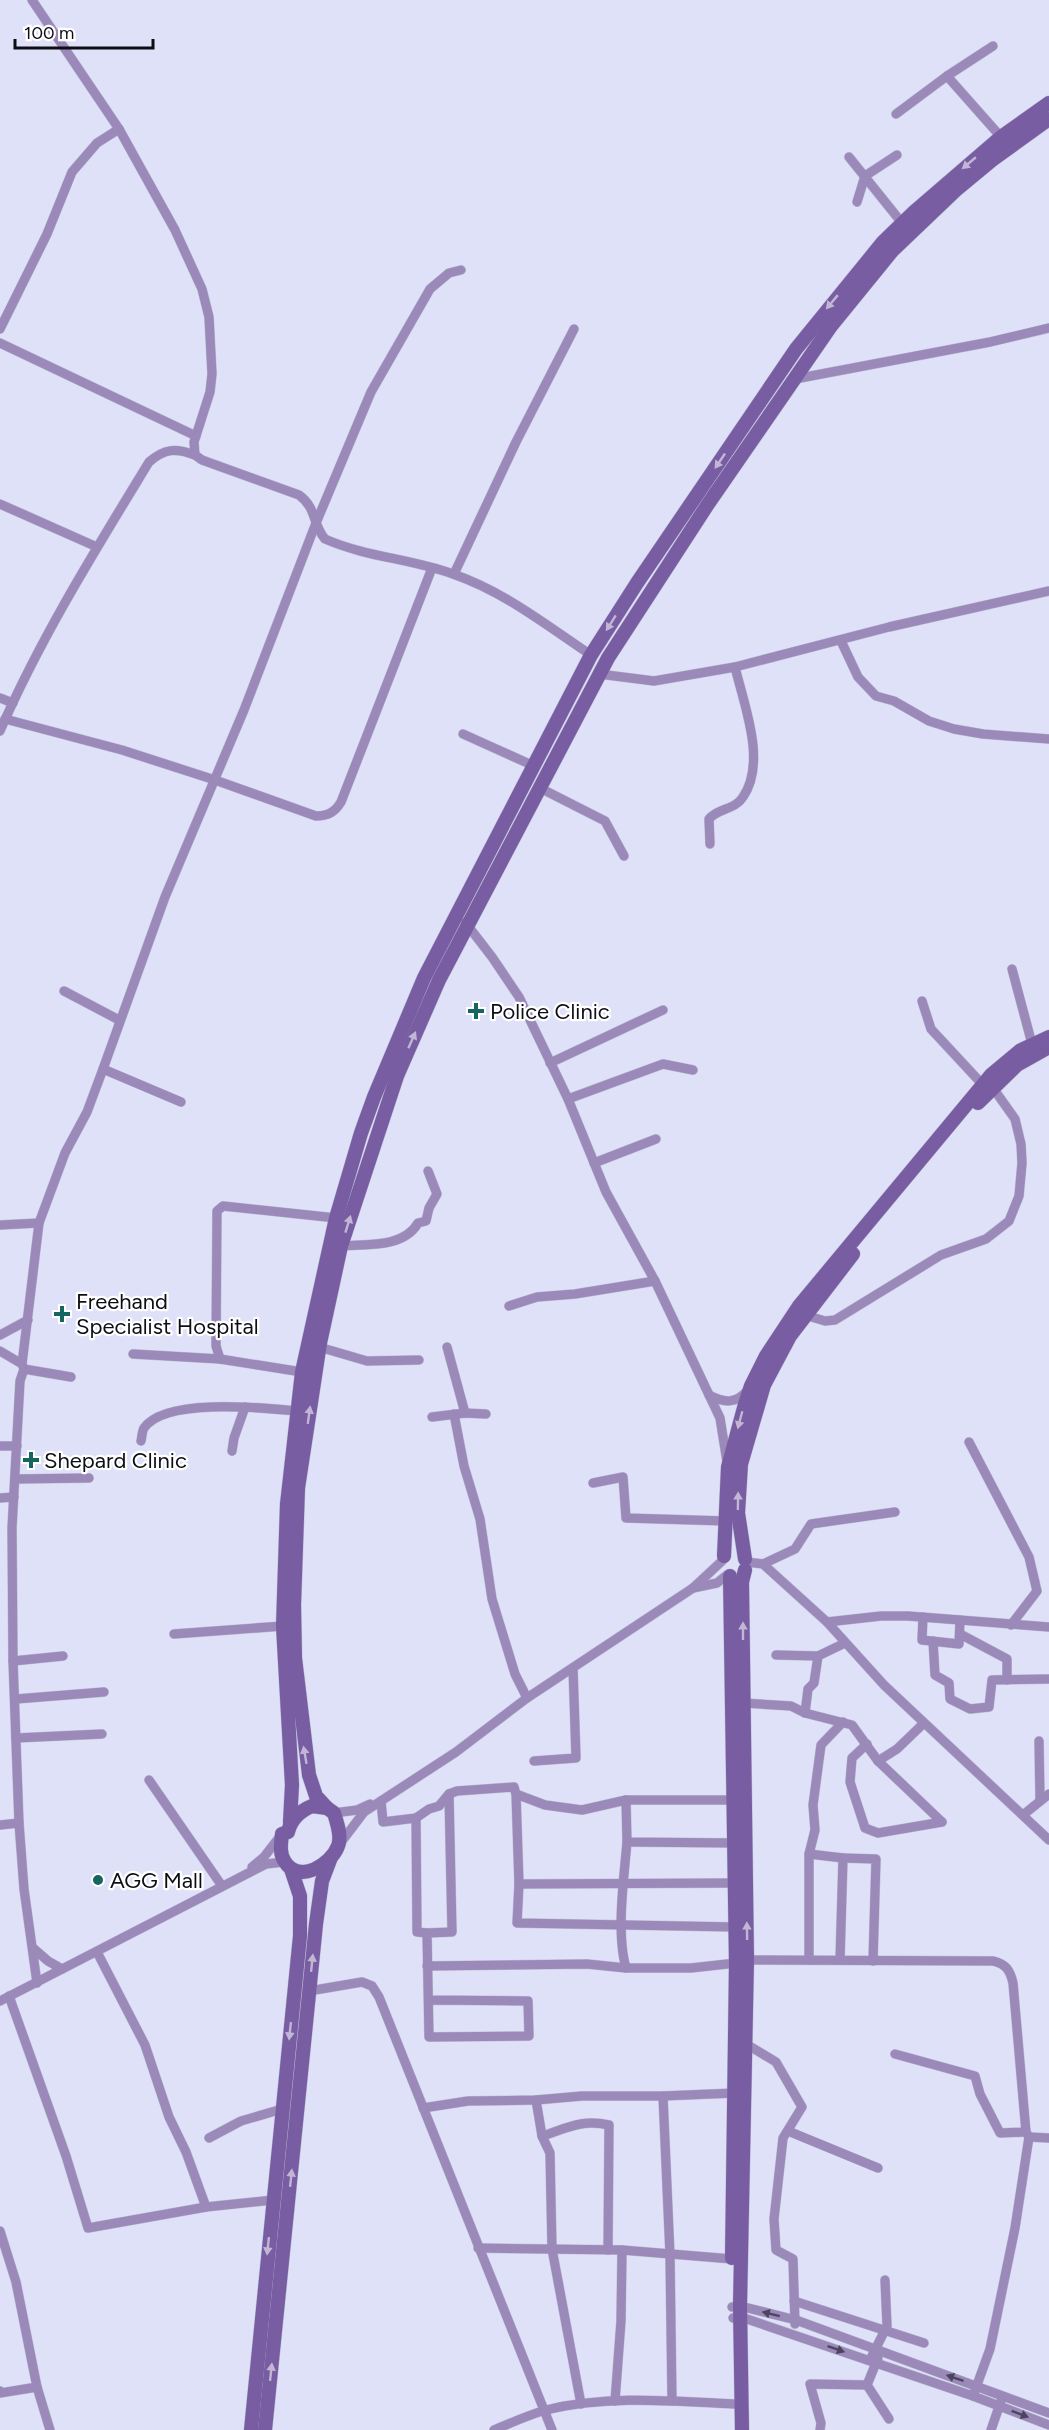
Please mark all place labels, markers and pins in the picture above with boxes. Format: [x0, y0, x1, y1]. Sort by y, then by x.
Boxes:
place label: Police Clinic [490, 998, 610, 1025]
marker: Police Clinic [467, 1002, 485, 1020]
place label: Freehand Specialist Hospital [76, 1288, 259, 1340]
marker: Freehand Specialist Hospital [53, 1305, 71, 1323]
place label: Shepard Clinic [44, 1447, 187, 1474]
marker: Shepard Clinic [22, 1451, 40, 1469]
place label: AGG Mall [110, 1867, 203, 1894]
marker: AGG Mall [91, 1873, 105, 1887]

